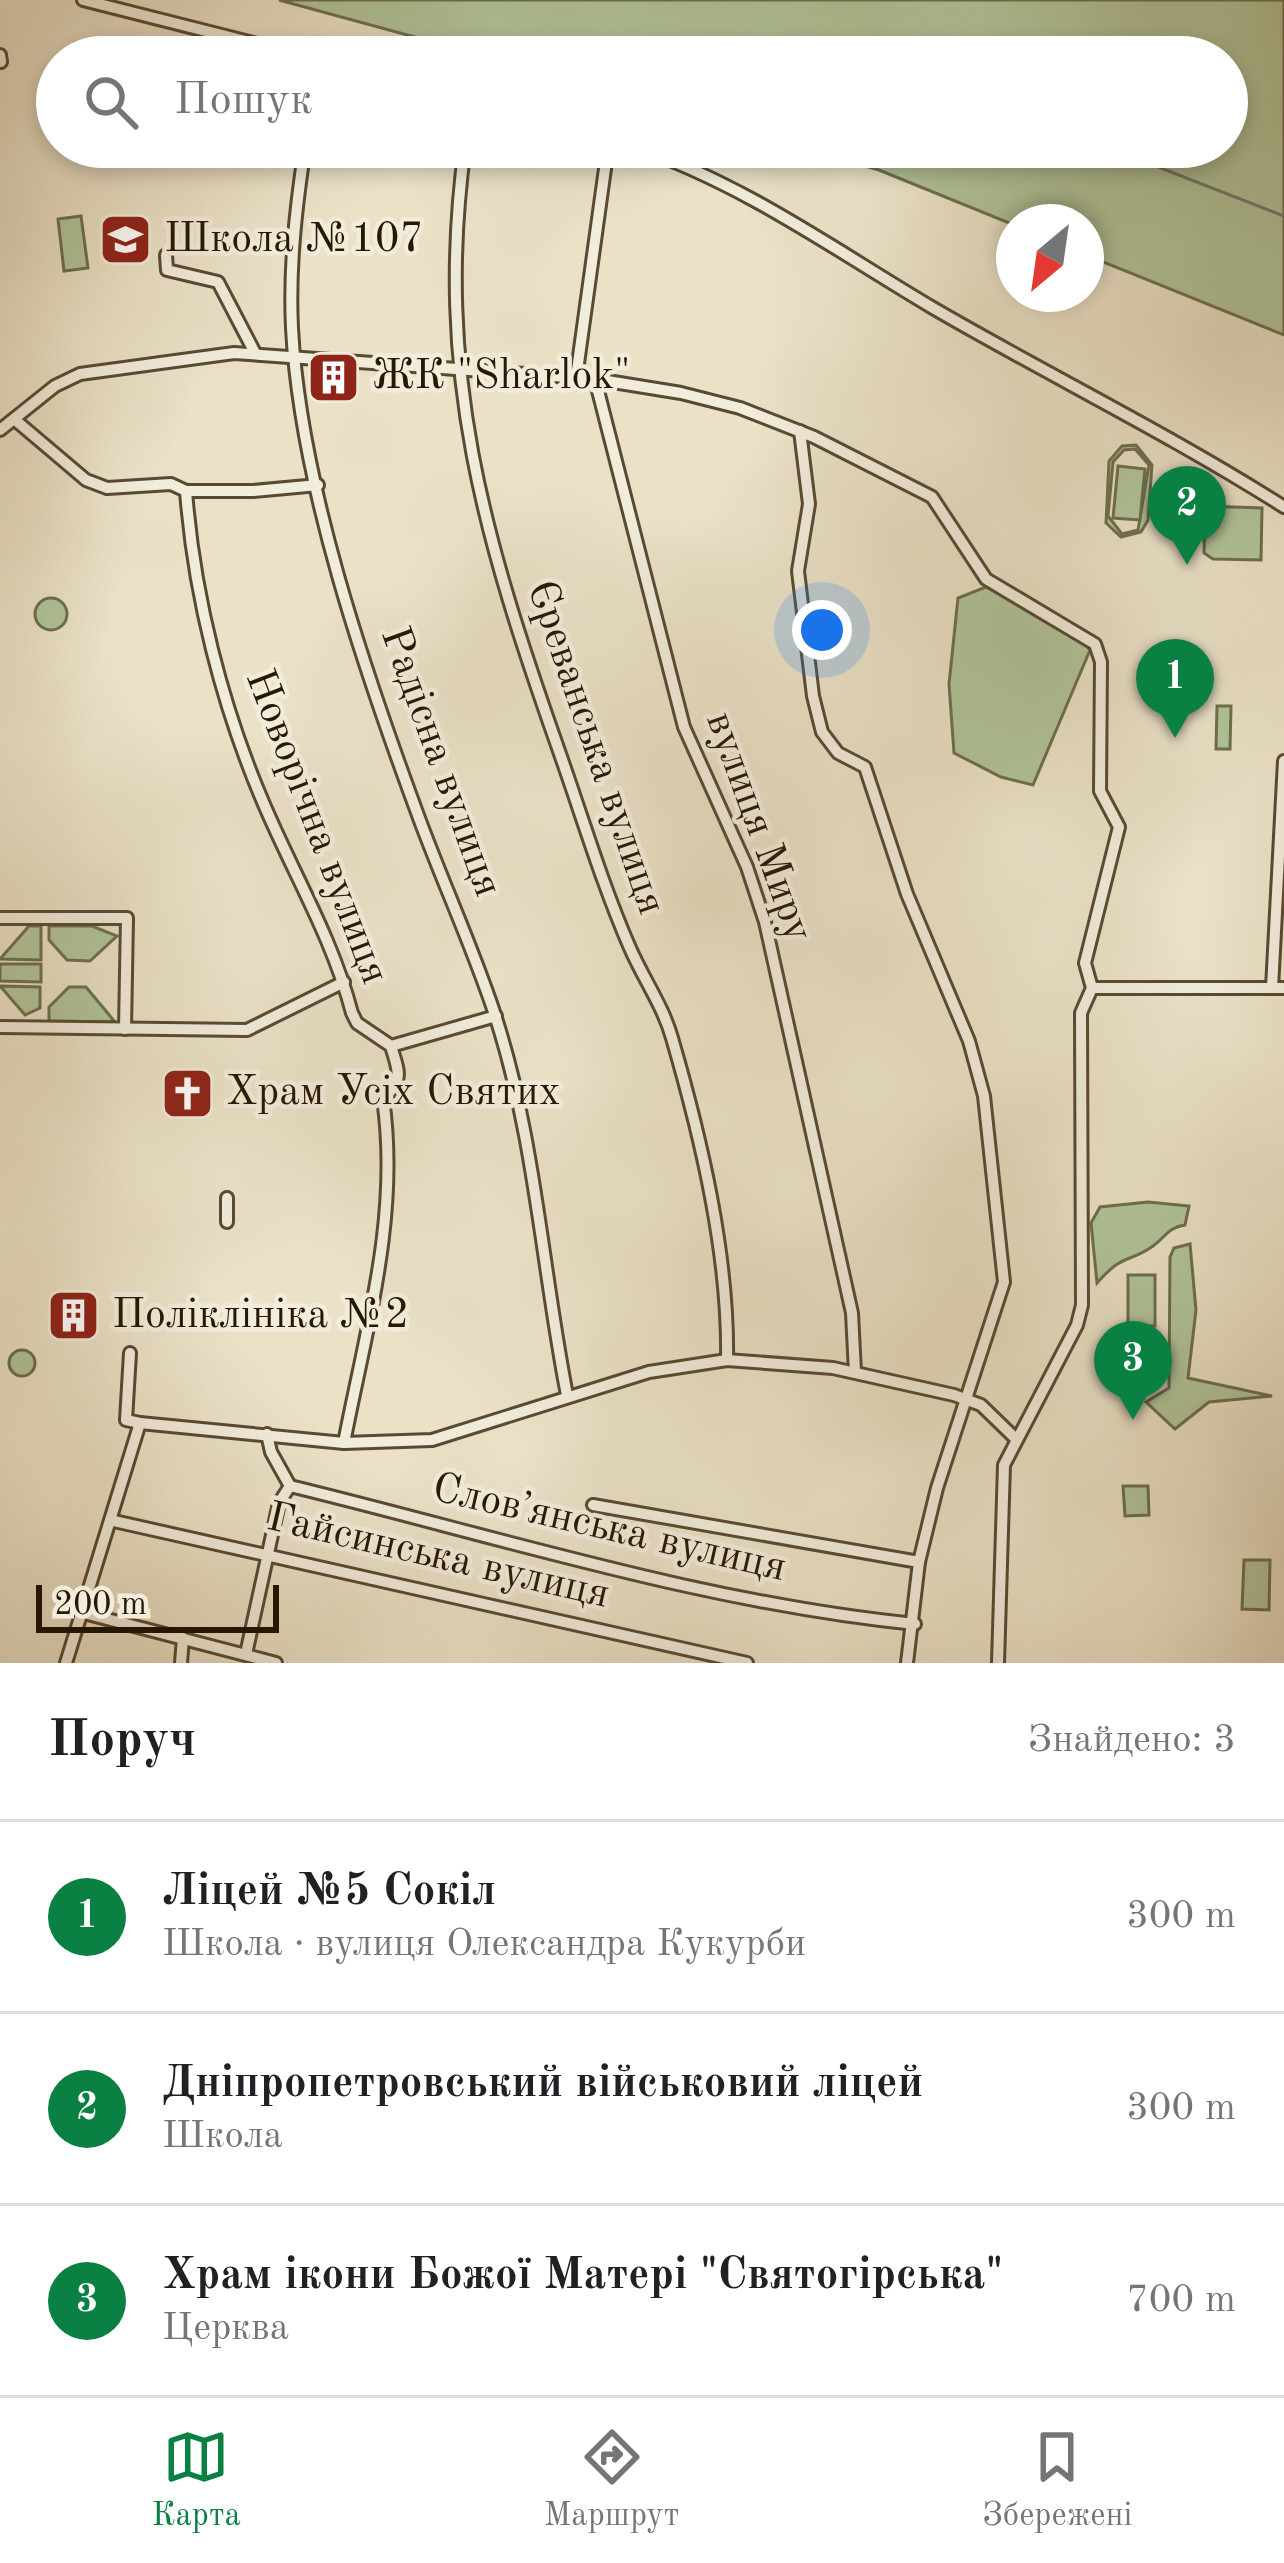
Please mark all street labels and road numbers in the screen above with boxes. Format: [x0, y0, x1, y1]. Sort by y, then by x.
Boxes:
street label: Єреванська вулиця [518, 576, 672, 920]
street label: Радісна вулиця [372, 621, 508, 903]
street label: Новорічна вулиця [237, 664, 395, 990]
street label: вулиця Миру [697, 706, 819, 948]
street label: Словʼянська вулиця [428, 1468, 790, 1590]
street label: Гайсинська вулиця [263, 1497, 613, 1617]

